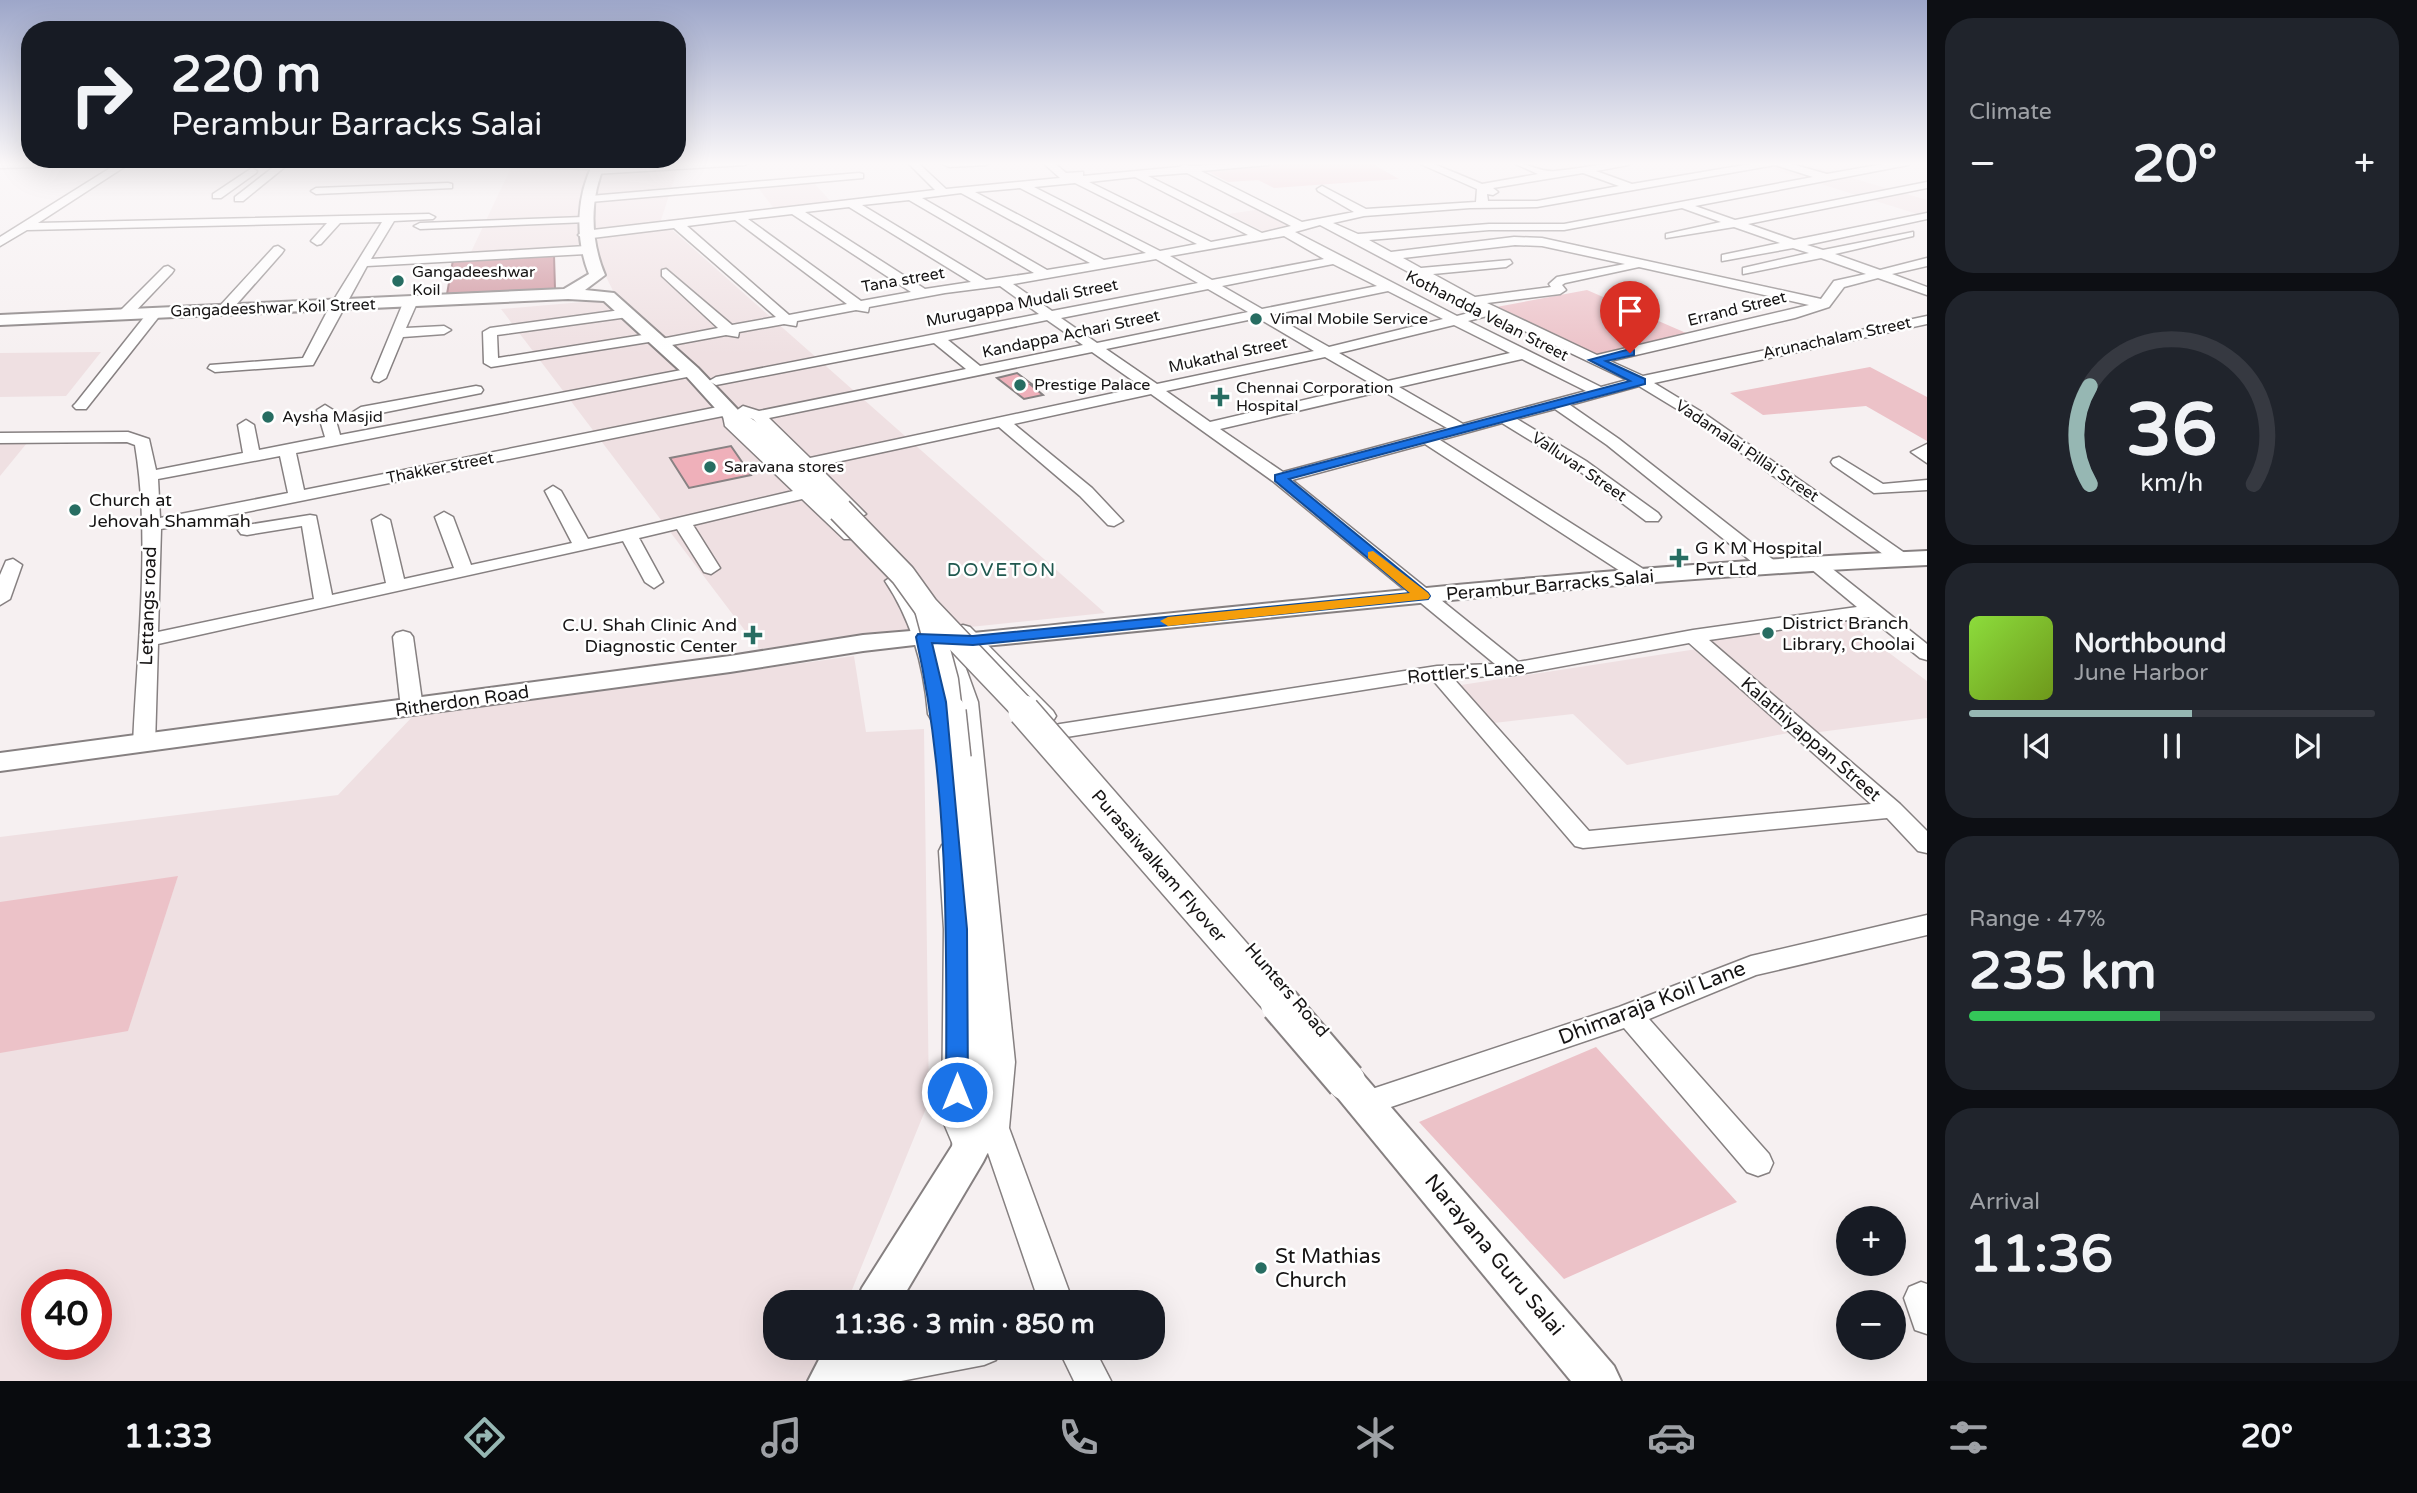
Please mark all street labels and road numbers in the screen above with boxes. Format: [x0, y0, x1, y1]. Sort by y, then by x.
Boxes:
street label: Tana street [860, 263, 946, 297]
street label: Kothandda Velan Street [1402, 266, 1572, 366]
street label: Murugappa Mudali Street [924, 275, 1120, 331]
street label: Errand Street [1686, 287, 1788, 331]
street label: Gangadeeshwar Koil Street [170, 294, 376, 322]
street label: Kandappa Achari Street [980, 305, 1162, 363]
street label: Arunachalam Street [1761, 312, 1913, 364]
street label: Mukathal Street [1167, 333, 1289, 377]
street label: Vadamalai Pillai Street [1672, 396, 1822, 506]
street label: Valluvar Street [1528, 428, 1630, 506]
street label: Thakker street [385, 448, 495, 488]
street label: Lettangs road [135, 546, 161, 666]
street label: Perambur Barracks Salai [1445, 565, 1655, 605]
street label: Rottler's Lane [1406, 656, 1526, 688]
street label: Kalathiyappan Street [1736, 672, 1886, 806]
street label: Ritherdon Road [394, 681, 530, 721]
street label: Purasaiwalkam Flyover [1087, 785, 1231, 947]
street label: Hunters Road [1240, 938, 1334, 1042]
street label: Dhimaraja Koil Lane [1555, 956, 1749, 1050]
street label: Narayana Guru Salai [1419, 1169, 1569, 1341]

